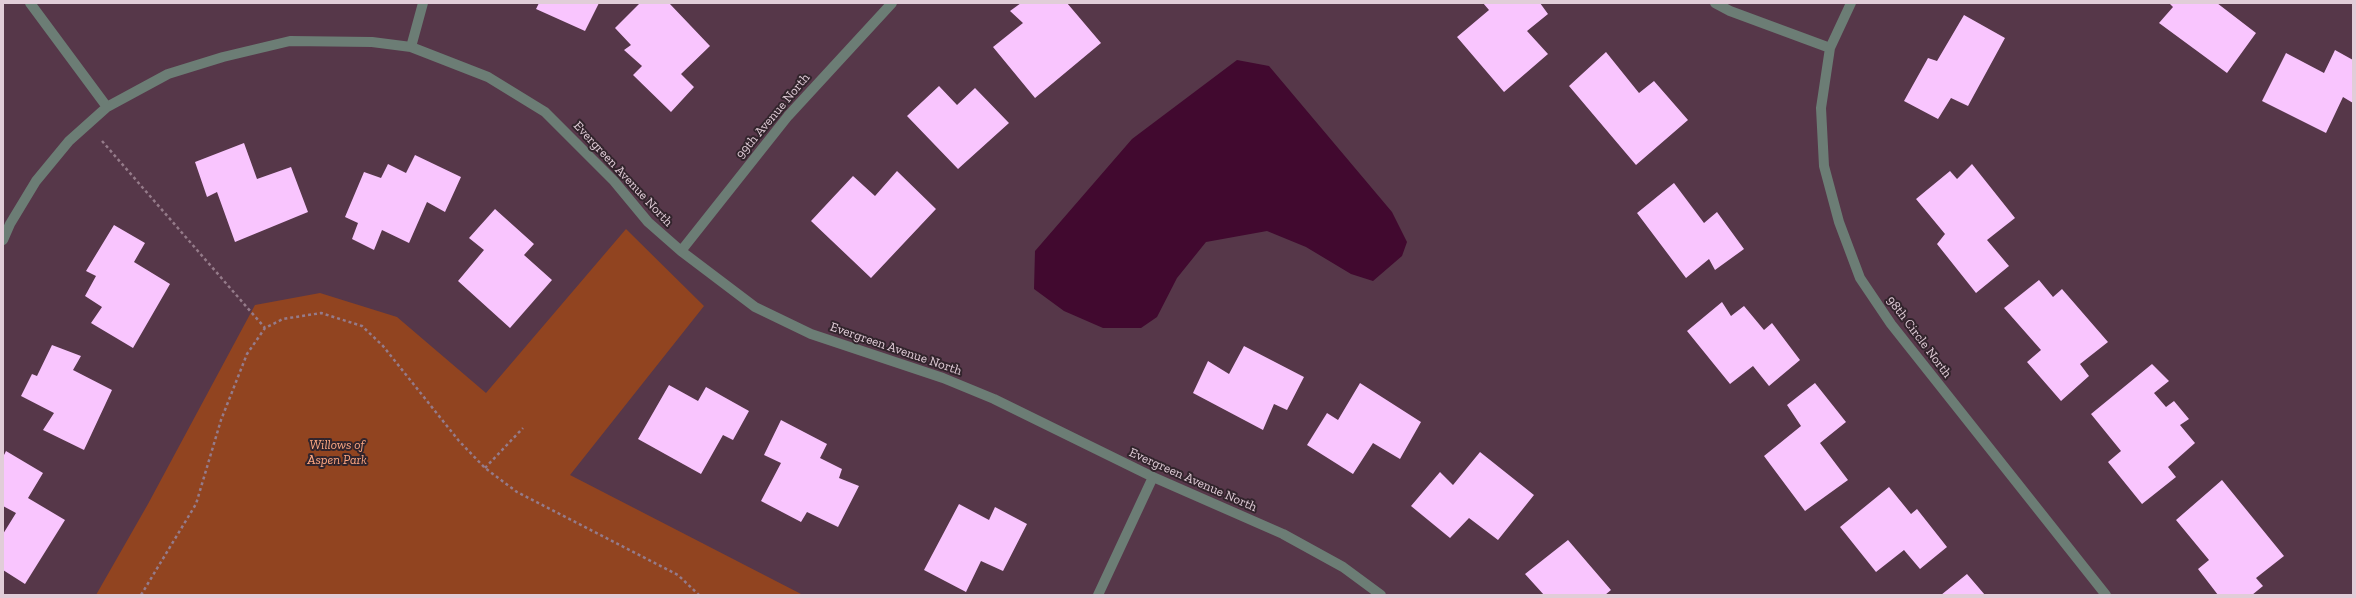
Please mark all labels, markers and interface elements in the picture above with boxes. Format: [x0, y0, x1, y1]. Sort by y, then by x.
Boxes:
street label: 99th Avenue North [733, 70, 813, 162]
street label: Evergreen Avenue North [570, 118, 676, 230]
street label: 98th Circle North [1883, 293, 1955, 381]
street label: Evergreen Avenue North [828, 319, 964, 379]
park label: Willows of Aspen Park [307, 437, 367, 468]
street label: Evergreen Avenue North [1127, 445, 1259, 515]

